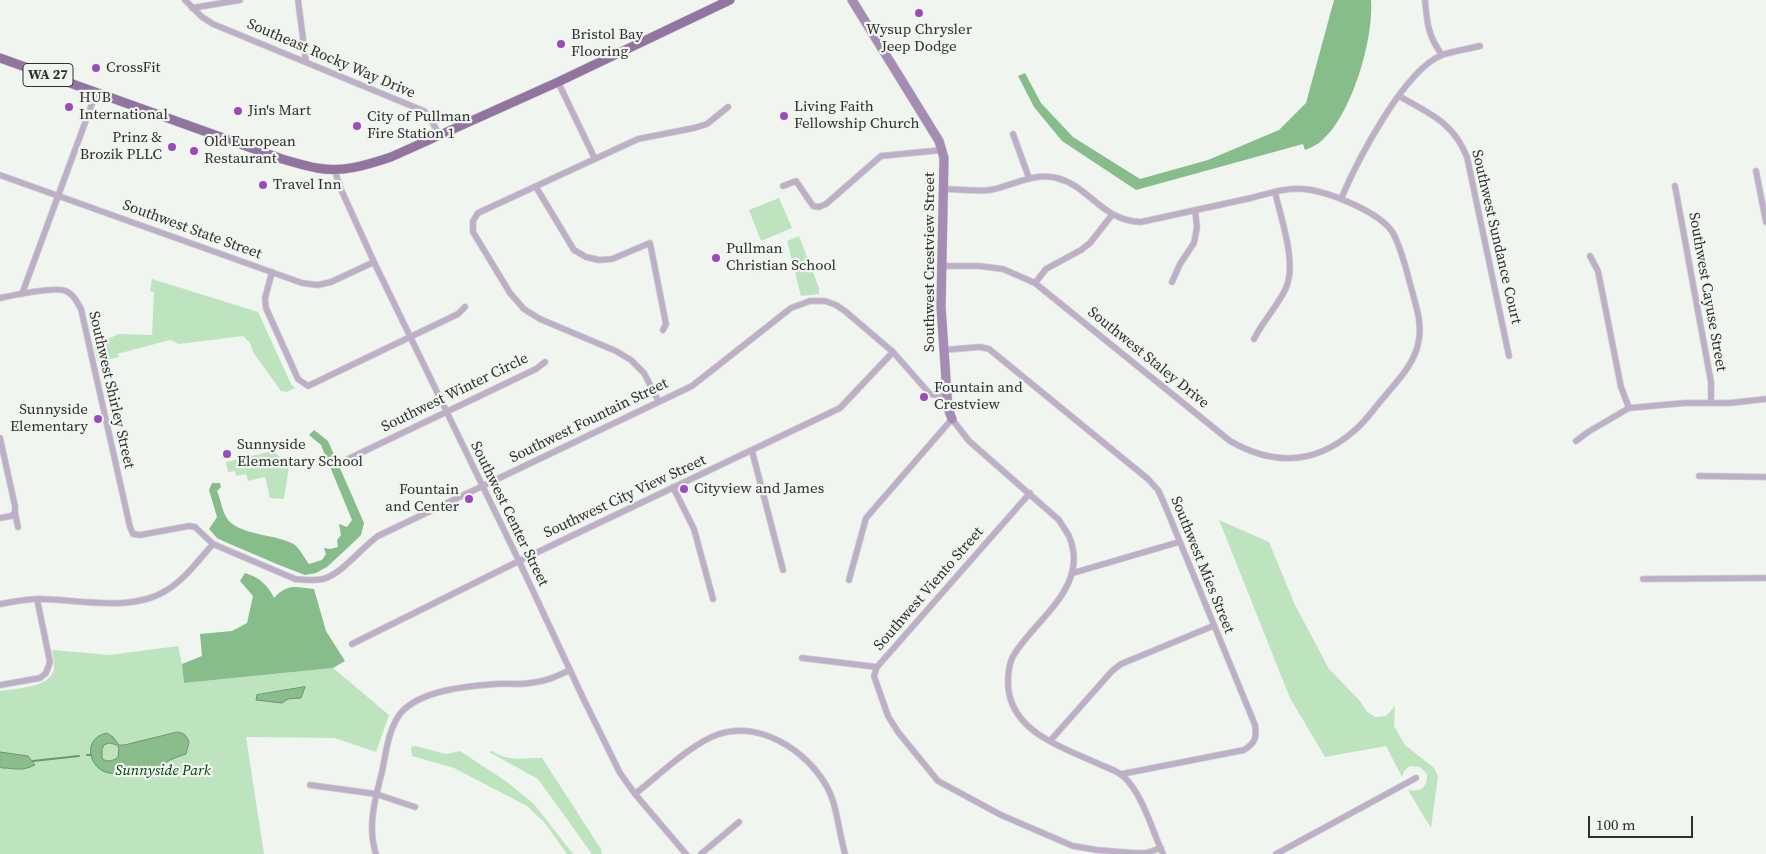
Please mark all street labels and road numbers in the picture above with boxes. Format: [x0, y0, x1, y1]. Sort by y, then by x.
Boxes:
street label: Southeast Rocky Way Drive [244, 15, 418, 103]
road number: WA 27 [23, 64, 73, 86]
street label: Southwest Sundance Court [1467, 148, 1525, 326]
street label: Southwest Crestview Street [921, 172, 939, 352]
street label: Southwest State Street [120, 196, 264, 264]
street label: Southwest Cayuse Street [1684, 211, 1730, 373]
street label: Southwest Staley Drive [1084, 303, 1212, 413]
street label: Southwest Shirley Street [84, 310, 138, 470]
street label: Southwest Winter Circle [379, 350, 531, 436]
street label: Southwest Fountain Street [507, 375, 671, 467]
street label: Southwest Center Street [466, 439, 552, 589]
street label: Southwest City View Street [541, 451, 709, 543]
street label: Southwest Mies Street [1166, 494, 1238, 636]
street label: Southwest Viento Street [870, 524, 988, 654]

